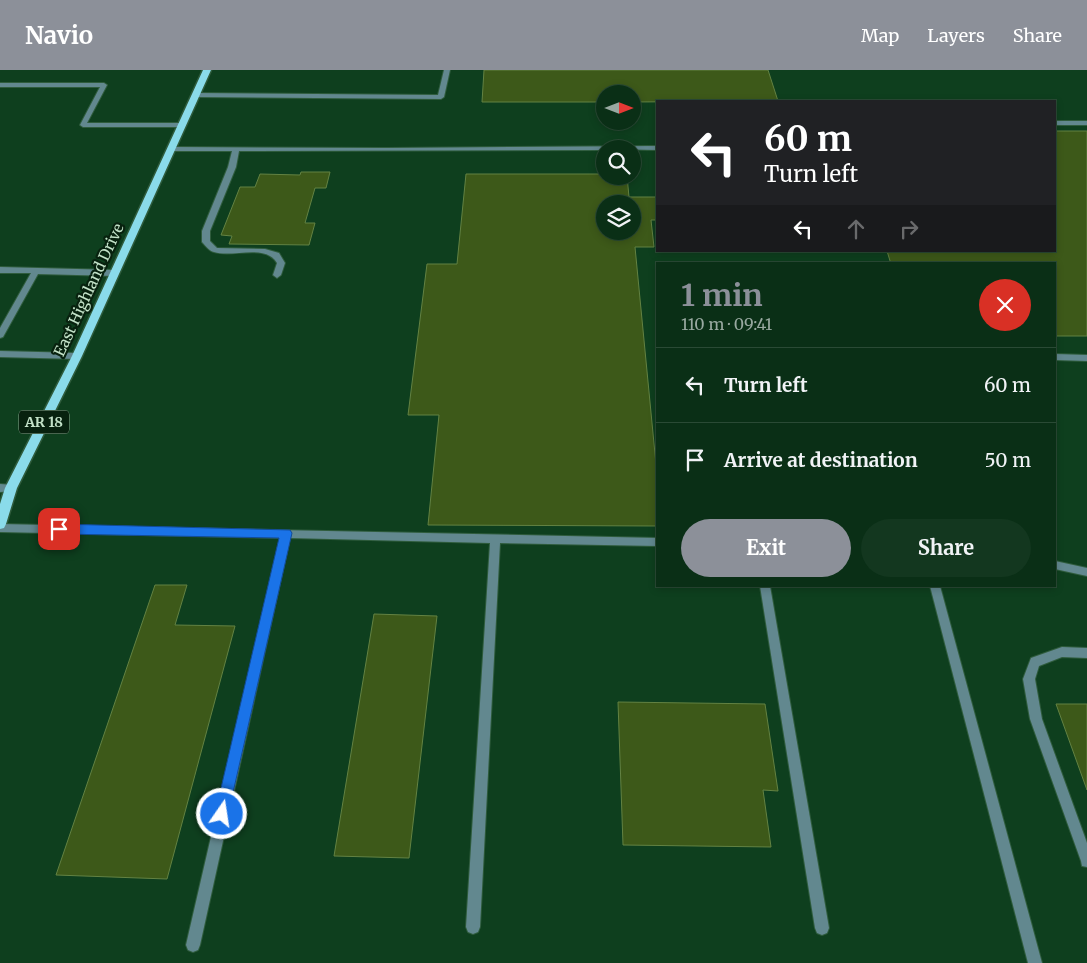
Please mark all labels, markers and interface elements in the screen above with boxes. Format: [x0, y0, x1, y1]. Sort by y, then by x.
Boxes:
text: Navio [25, 20, 93, 51]
text: Map [861, 24, 899, 47]
text: Layers [927, 24, 985, 47]
text: Share [1013, 24, 1062, 47]
north arrow [596, 85, 641, 130]
map controls [596, 85, 641, 240]
text: 60 m [764, 117, 852, 161]
icon: left [681, 120, 746, 185]
button: search [596, 140, 641, 185]
text: Turn left [764, 160, 858, 188]
button: layers [596, 195, 641, 240]
icon: left [789, 215, 817, 243]
icon: ahead [842, 215, 870, 243]
icon: right [895, 215, 923, 243]
street label: East Highland Drive [49, 220, 128, 359]
text: 1 min [681, 276, 763, 314]
button: close [979, 279, 1031, 331]
text: 110 m · 09:41 [681, 314, 772, 334]
icon: left [681, 371, 709, 399]
text: Turn left [724, 373, 808, 397]
text: 60 m [984, 373, 1031, 397]
road number: AR 18 [19, 411, 69, 434]
icon: arrive [681, 446, 709, 474]
text: Arrive at destination [724, 448, 918, 472]
text: 50 m [985, 448, 1031, 472]
pin [38, 508, 80, 550]
icon: arrive [45, 515, 73, 543]
button: Exit [681, 519, 851, 577]
button: Share [861, 519, 1031, 577]
position arrow [195, 787, 247, 839]

